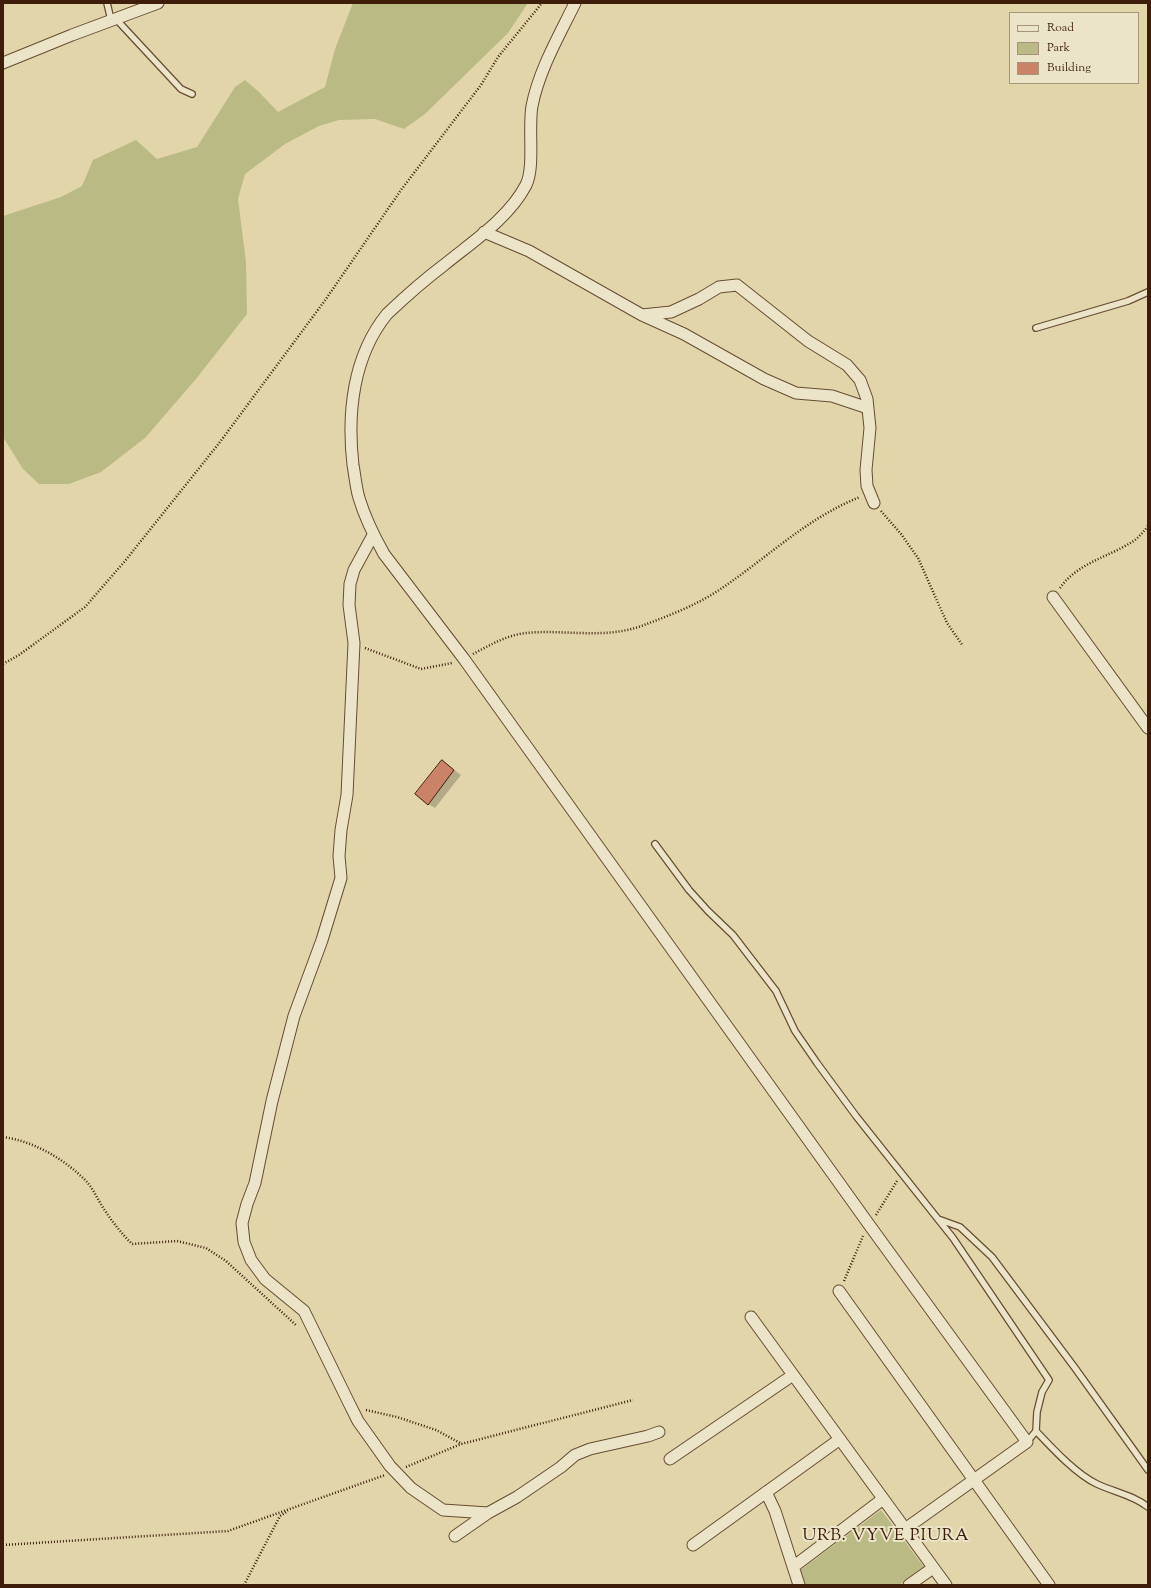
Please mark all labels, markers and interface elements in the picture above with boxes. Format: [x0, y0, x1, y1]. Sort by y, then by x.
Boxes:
legend [1009, 12, 1139, 84]
text: Road [1047, 19, 1074, 37]
text: Park [1047, 39, 1070, 57]
text: Building [1047, 59, 1091, 77]
district label: URB. VYVE PIURA [802, 1527, 970, 1547]

